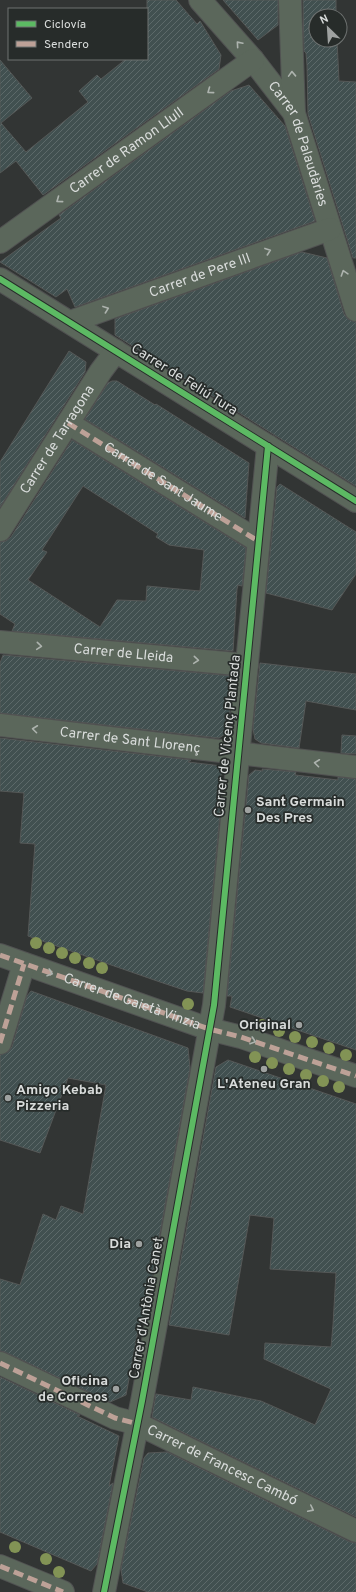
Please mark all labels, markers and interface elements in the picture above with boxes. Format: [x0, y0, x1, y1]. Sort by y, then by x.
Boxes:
legend [8, 8, 148, 60]
north arrow [308, 8, 348, 48]
text: N [318, 12, 331, 28]
text: Ciclovía [44, 17, 86, 33]
text: Sendero [44, 37, 89, 53]
one-way arrow [236, 41, 243, 49]
one-way arrow [288, 71, 297, 77]
street label: Carrer de Palaudàries [264, 78, 331, 209]
one-way arrow [207, 86, 214, 93]
street label: Carrer de Ramon Llull [66, 104, 187, 198]
one-way arrow [56, 195, 63, 202]
one-way arrow [264, 247, 271, 255]
street label: Carrer de Pere III [147, 250, 253, 301]
one-way arrow [340, 269, 349, 276]
one-way arrow [103, 305, 110, 314]
street label: Carrer de Feliú Tura [128, 340, 240, 420]
street label: Carrer de Tarragona [17, 382, 98, 497]
street label: Carrer de Sant Jaume [100, 439, 226, 525]
street label: Carrer de Lleida [73, 640, 174, 667]
one-way arrow [36, 641, 42, 650]
street label: Carrer de Vicenç Plantada [211, 654, 245, 818]
one-way arrow [193, 656, 199, 665]
street label: Carrer de Sant Llorenç [59, 724, 201, 757]
one-way arrow [32, 725, 38, 734]
one-way arrow [314, 758, 320, 767]
place label: Sant Germain Des Pres [256, 794, 345, 827]
marker: Sant Germain Des Pres [243, 805, 253, 815]
one-way arrow [46, 968, 53, 977]
street label: Carrer de Gaietà Vinzia [61, 970, 203, 1034]
place label: Original [239, 1017, 291, 1034]
marker: Original [294, 1020, 304, 1030]
one-way arrow [249, 1036, 256, 1045]
marker: L'Ateneu Gran [259, 1064, 269, 1074]
place label: L'Ateneu Gran [217, 1076, 311, 1093]
place label: Amigo Kebab Pizzeria [16, 1082, 103, 1115]
marker: Amigo Kebab Pizzeria [3, 1093, 13, 1103]
place label: Dia [109, 1236, 131, 1253]
street label: Carrer d'Antònia Canet [126, 1236, 168, 1380]
marker: Dia [134, 1239, 144, 1249]
place label: Oficina de Correos [38, 1373, 108, 1406]
marker: Oficina de Correos [111, 1384, 121, 1394]
street label: Carrer de Francesc Cambó [144, 1421, 300, 1509]
one-way arrow [307, 1504, 314, 1512]

